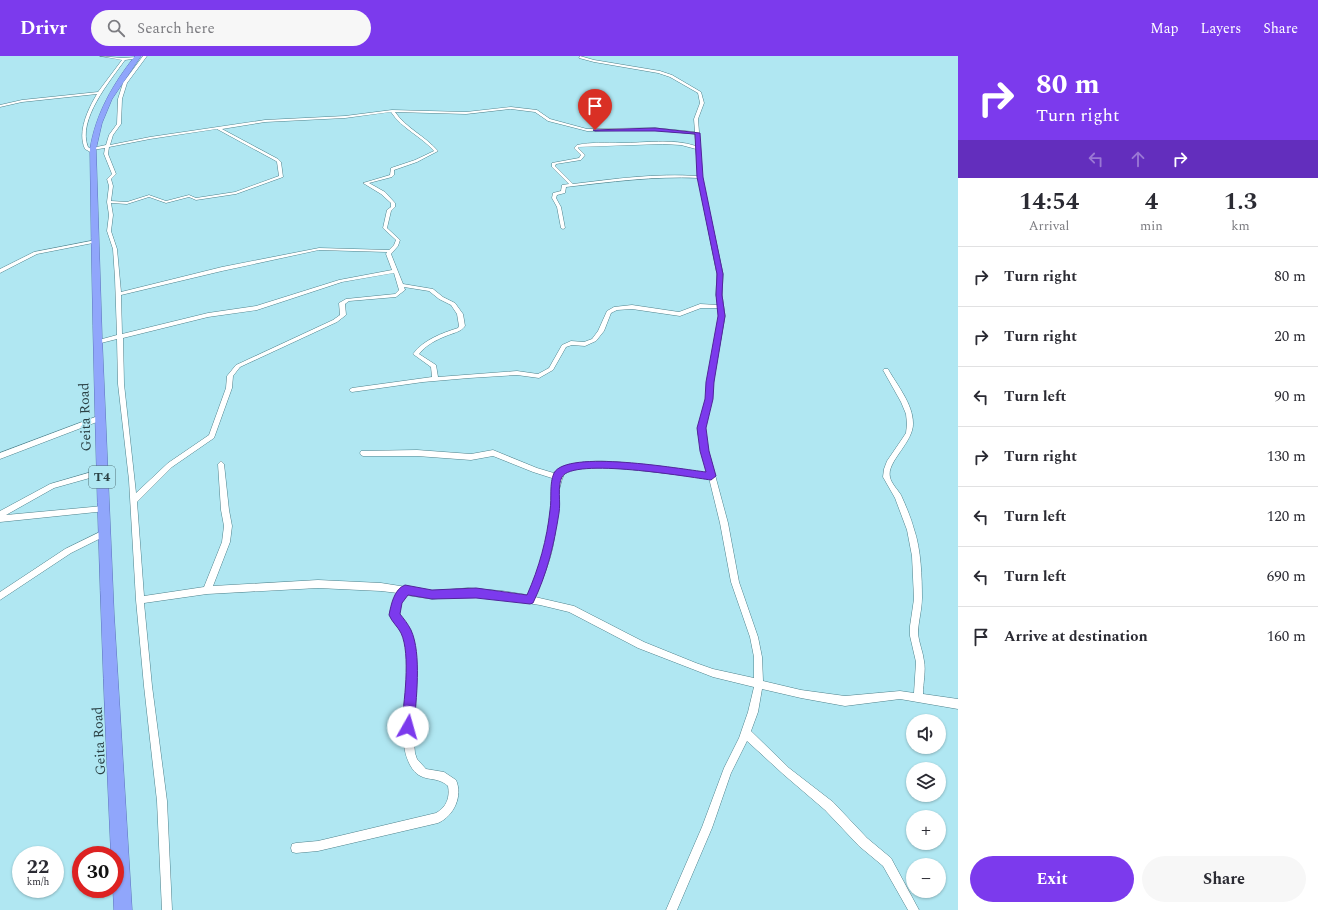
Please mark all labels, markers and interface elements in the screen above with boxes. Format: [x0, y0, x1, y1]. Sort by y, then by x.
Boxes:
search box [91, 10, 371, 46]
text: Drivr [20, 14, 67, 43]
icon: search [105, 17, 127, 39]
text: Search here [137, 17, 215, 40]
text: Map [1150, 18, 1179, 39]
text: Layers [1201, 18, 1241, 39]
text: Share [1263, 18, 1298, 39]
text: 80 m [1036, 63, 1100, 106]
icon: right [970, 72, 1022, 124]
pin [578, 89, 612, 130]
icon: arrive [584, 95, 606, 117]
text: Turn right [1036, 102, 1119, 129]
icon: left [1085, 148, 1107, 170]
icon: ahead [1127, 148, 1149, 170]
icon: right [1169, 148, 1191, 170]
text: 14:54 [1019, 184, 1079, 220]
text: 4 [1145, 184, 1158, 220]
text: 1.3 [1224, 184, 1257, 220]
text: Arrival [1029, 216, 1069, 236]
text: min [1140, 216, 1163, 236]
text: km [1231, 216, 1250, 236]
text: Turn right [1004, 265, 1077, 288]
text: 80 m [1274, 265, 1306, 288]
icon: right [970, 266, 992, 288]
text: Turn right [1004, 325, 1077, 348]
text: 20 m [1274, 325, 1306, 348]
icon: right [970, 326, 992, 348]
street label: Geita Road [73, 382, 97, 452]
text: Turn left [1004, 385, 1066, 408]
text: 90 m [1274, 385, 1306, 408]
icon: left [970, 386, 992, 408]
text: Turn right [1004, 445, 1077, 468]
text: 130 m [1267, 445, 1306, 468]
icon: right [970, 446, 992, 468]
road number: T4 [89, 466, 115, 488]
text: Turn left [1004, 505, 1066, 528]
text: 120 m [1267, 505, 1306, 528]
icon: left [970, 506, 992, 528]
text: Turn left [1004, 565, 1066, 588]
text: 690 m [1267, 565, 1306, 588]
icon: left [970, 566, 992, 588]
text: Arrive at destination [1004, 625, 1148, 648]
text: 160 m [1267, 625, 1306, 648]
icon: arrive [970, 626, 992, 648]
street label: Geita Road [87, 706, 111, 776]
position arrow [387, 706, 429, 748]
map controls [906, 714, 946, 898]
button: sound [906, 714, 946, 754]
button: layers [906, 762, 946, 802]
button: + [906, 810, 946, 850]
speed limit sign: 30 [72, 846, 124, 898]
text: 22 [27, 852, 49, 882]
button: Exit [970, 856, 1134, 902]
button: Share [1142, 856, 1306, 902]
button: − [906, 858, 946, 898]
text: km/h [27, 874, 49, 890]

